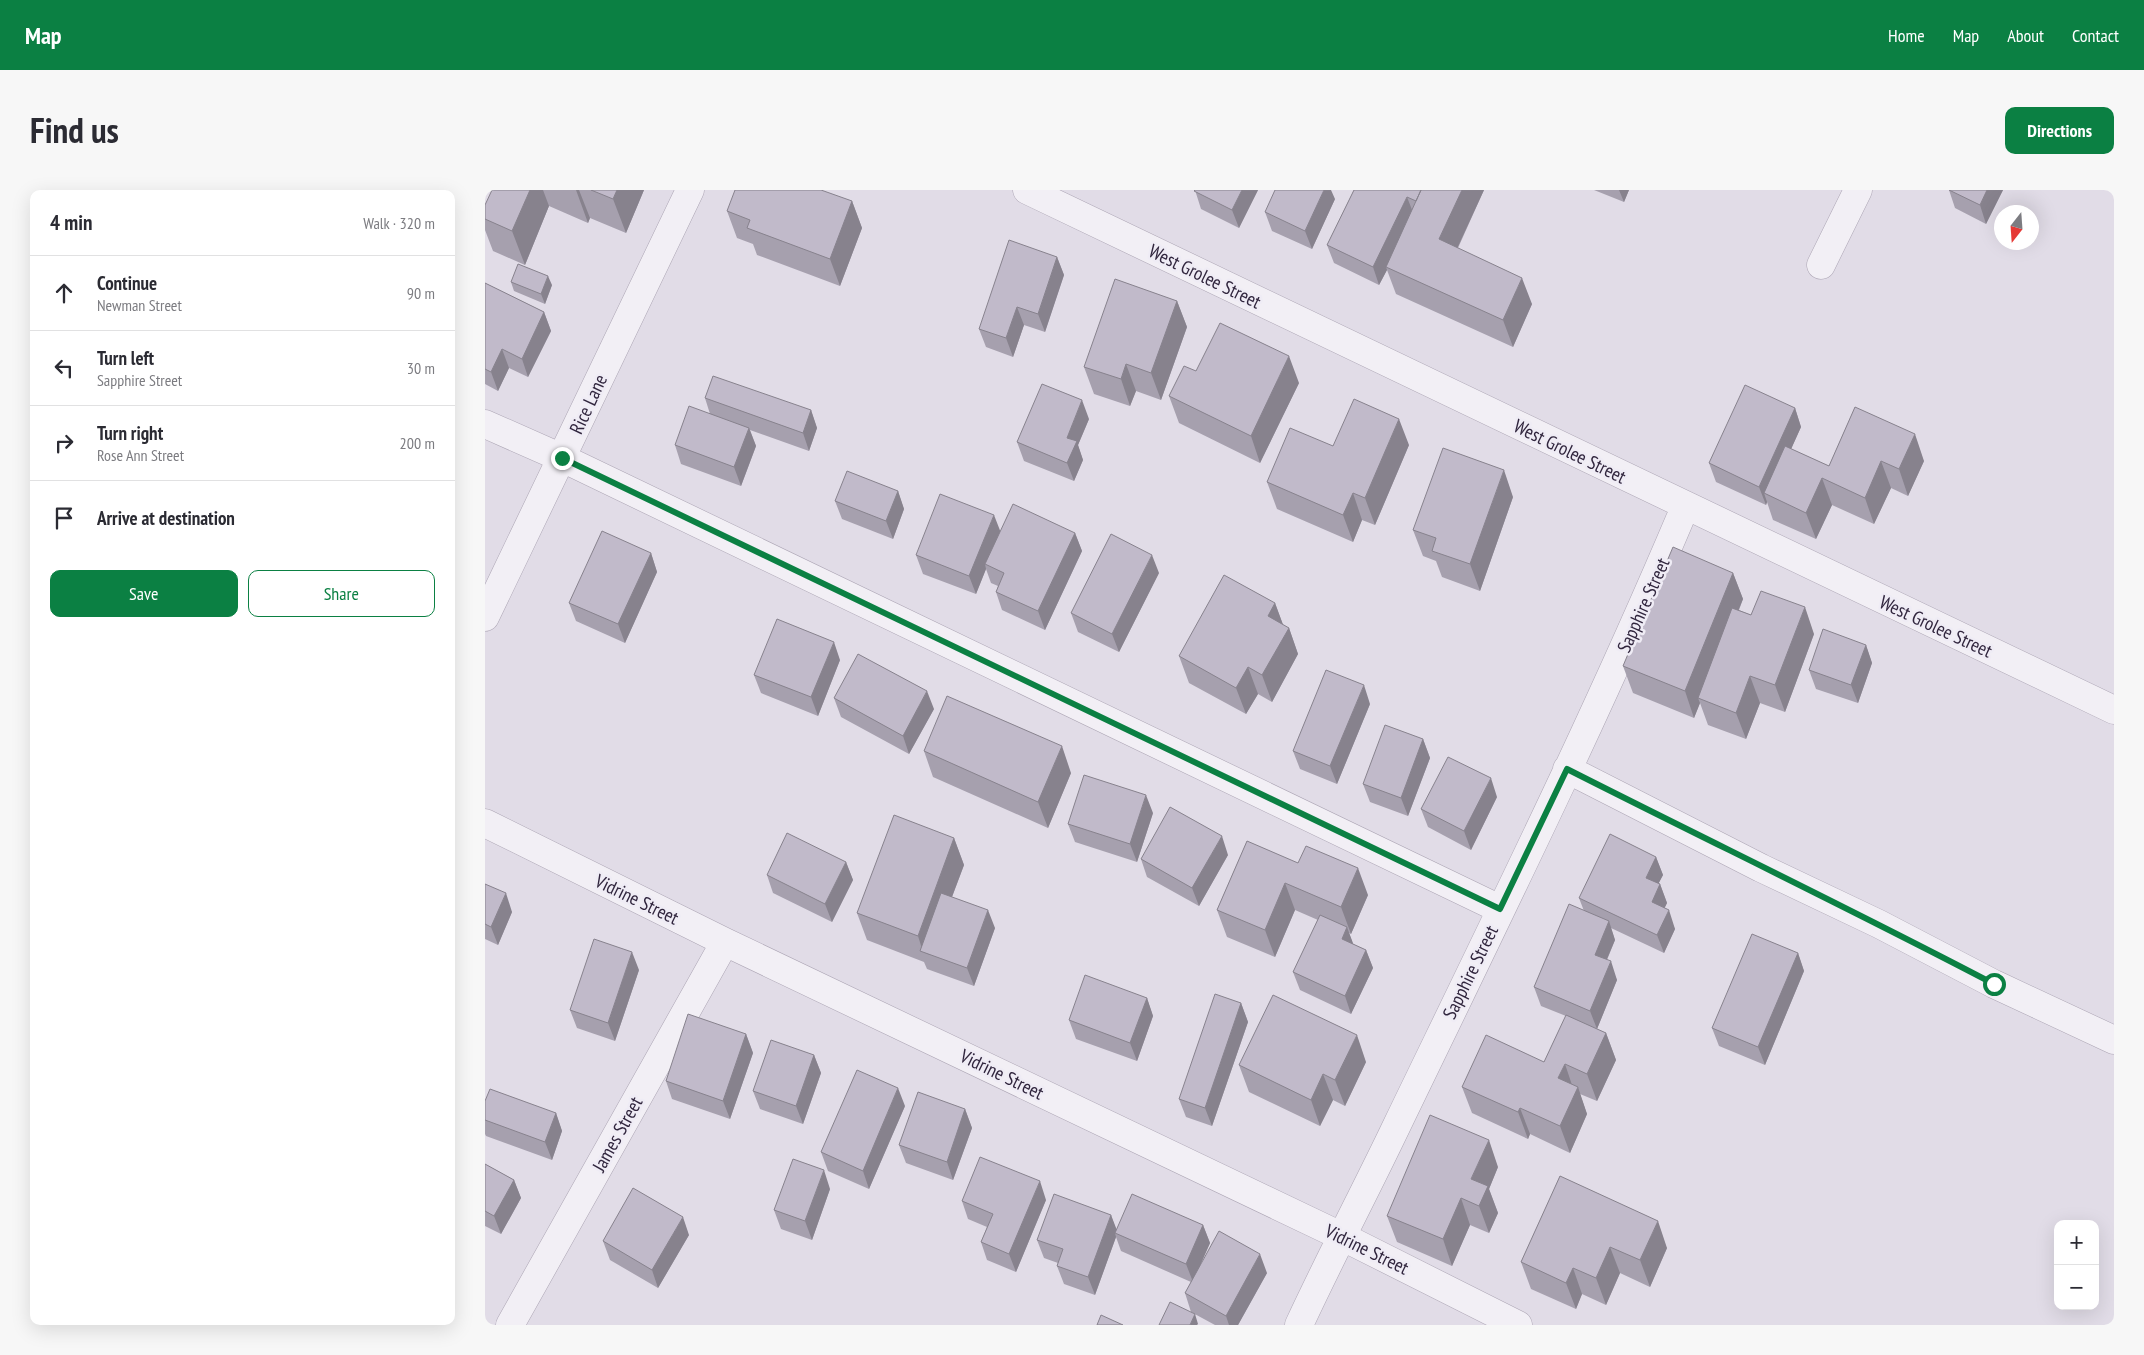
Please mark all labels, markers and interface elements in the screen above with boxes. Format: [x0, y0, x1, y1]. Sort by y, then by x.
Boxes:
text: Map [25, 20, 62, 51]
text: Home [1888, 24, 1925, 47]
text: Map [1953, 24, 1979, 47]
text: About [2007, 24, 2044, 47]
text: Contact [2072, 24, 2119, 47]
text: Find us [30, 107, 119, 153]
button: Directions [2005, 107, 2114, 154]
north arrow [1994, 205, 2039, 250]
text: 4 min [50, 209, 92, 236]
text: Walk · 320 m [363, 213, 435, 233]
street label: West Grolee Street [1145, 239, 1266, 314]
text: Continue [97, 271, 157, 295]
icon: ahead [50, 279, 78, 307]
text: 90 m [407, 283, 435, 303]
text: Newman Street [97, 295, 182, 315]
text: Turn left [97, 346, 154, 370]
icon: left [50, 354, 78, 382]
text: 30 m [407, 358, 435, 378]
text: Sapphire Street [97, 370, 182, 390]
street label: Rice Lane [564, 370, 612, 438]
street label: West Grolee Street [1510, 414, 1631, 489]
text: Turn right [97, 421, 163, 445]
icon: right [50, 429, 78, 457]
text: 200 m [400, 433, 435, 453]
text: Rose Ann Street [97, 445, 184, 465]
route end [551, 447, 574, 470]
icon: arrive [50, 504, 78, 532]
text: Arrive at destination [97, 506, 235, 530]
street label: Sapphire Street [1611, 553, 1675, 656]
button: Save [50, 570, 238, 617]
button: Share [248, 570, 435, 617]
street label: West Grolee Street [1876, 589, 1997, 663]
street label: Vidrine Street [590, 868, 683, 930]
street label: Sapphire Street [1437, 921, 1503, 1023]
route start [1983, 973, 2006, 996]
street label: Vidrine Street [955, 1043, 1048, 1105]
street label: James Street [586, 1092, 648, 1177]
street label: Vidrine Street [1320, 1218, 1413, 1280]
map controls [2054, 1220, 2099, 1310]
button: + [2054, 1220, 2099, 1265]
button: − [2054, 1265, 2099, 1310]

